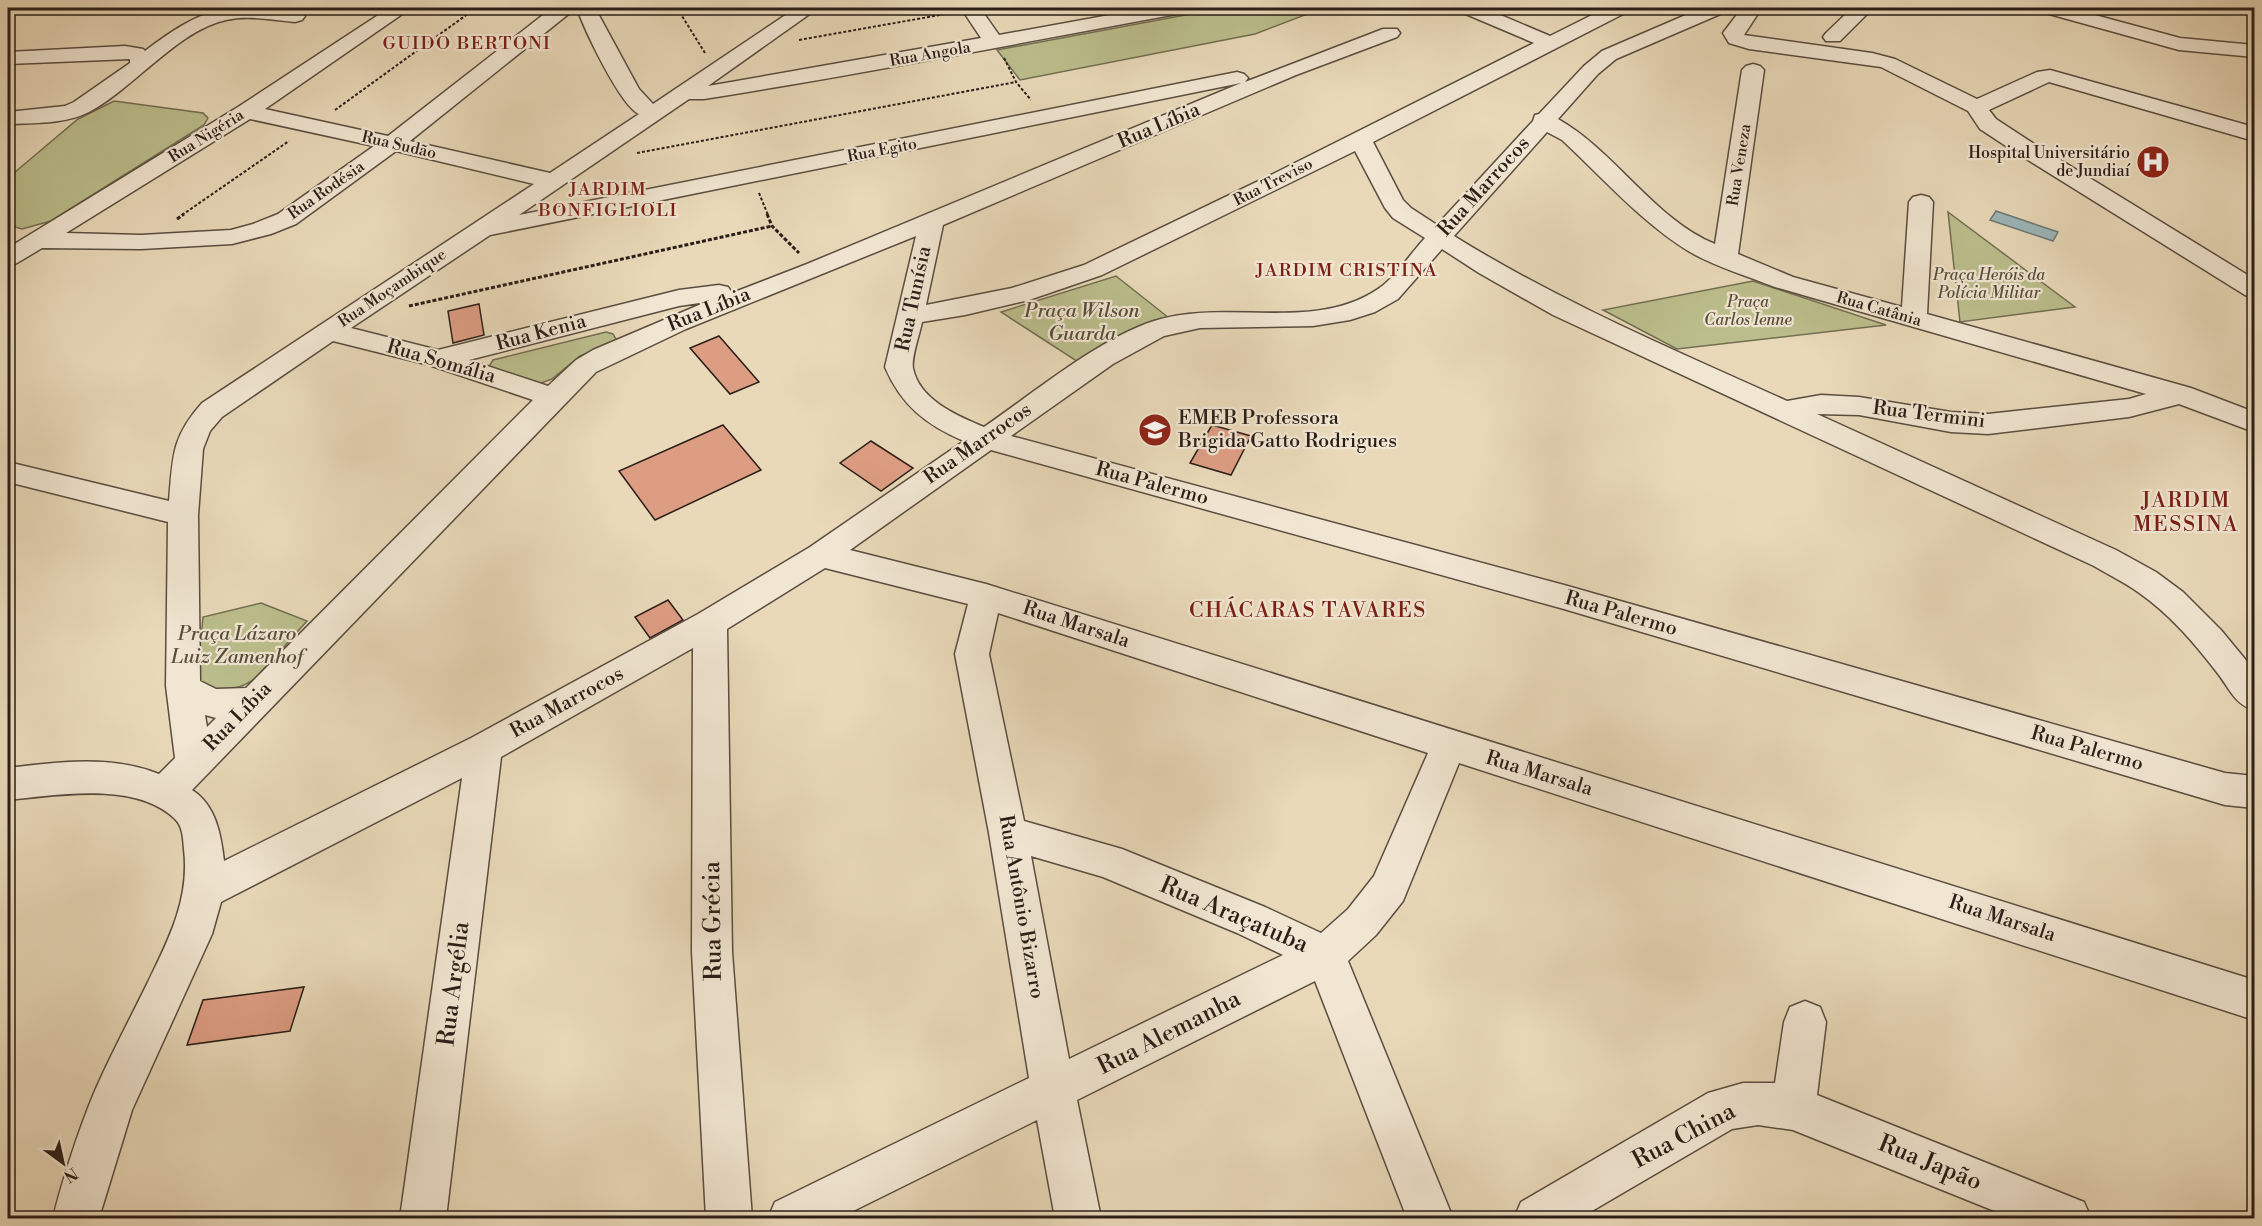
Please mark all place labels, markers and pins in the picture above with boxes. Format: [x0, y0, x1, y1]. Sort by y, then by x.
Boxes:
place label: Hospital Universitário de Jundiaí [1968, 143, 2131, 181]
hospital icon: Hospital Universitário de Jundiaí [2135, 144, 2171, 180]
place label: EMEB Professora Brigida Gatto Rodrigues [1177, 406, 1397, 454]
school or university icon: EMEB Professora Brigida Gatto Rodrigues [1137, 412, 1173, 448]

